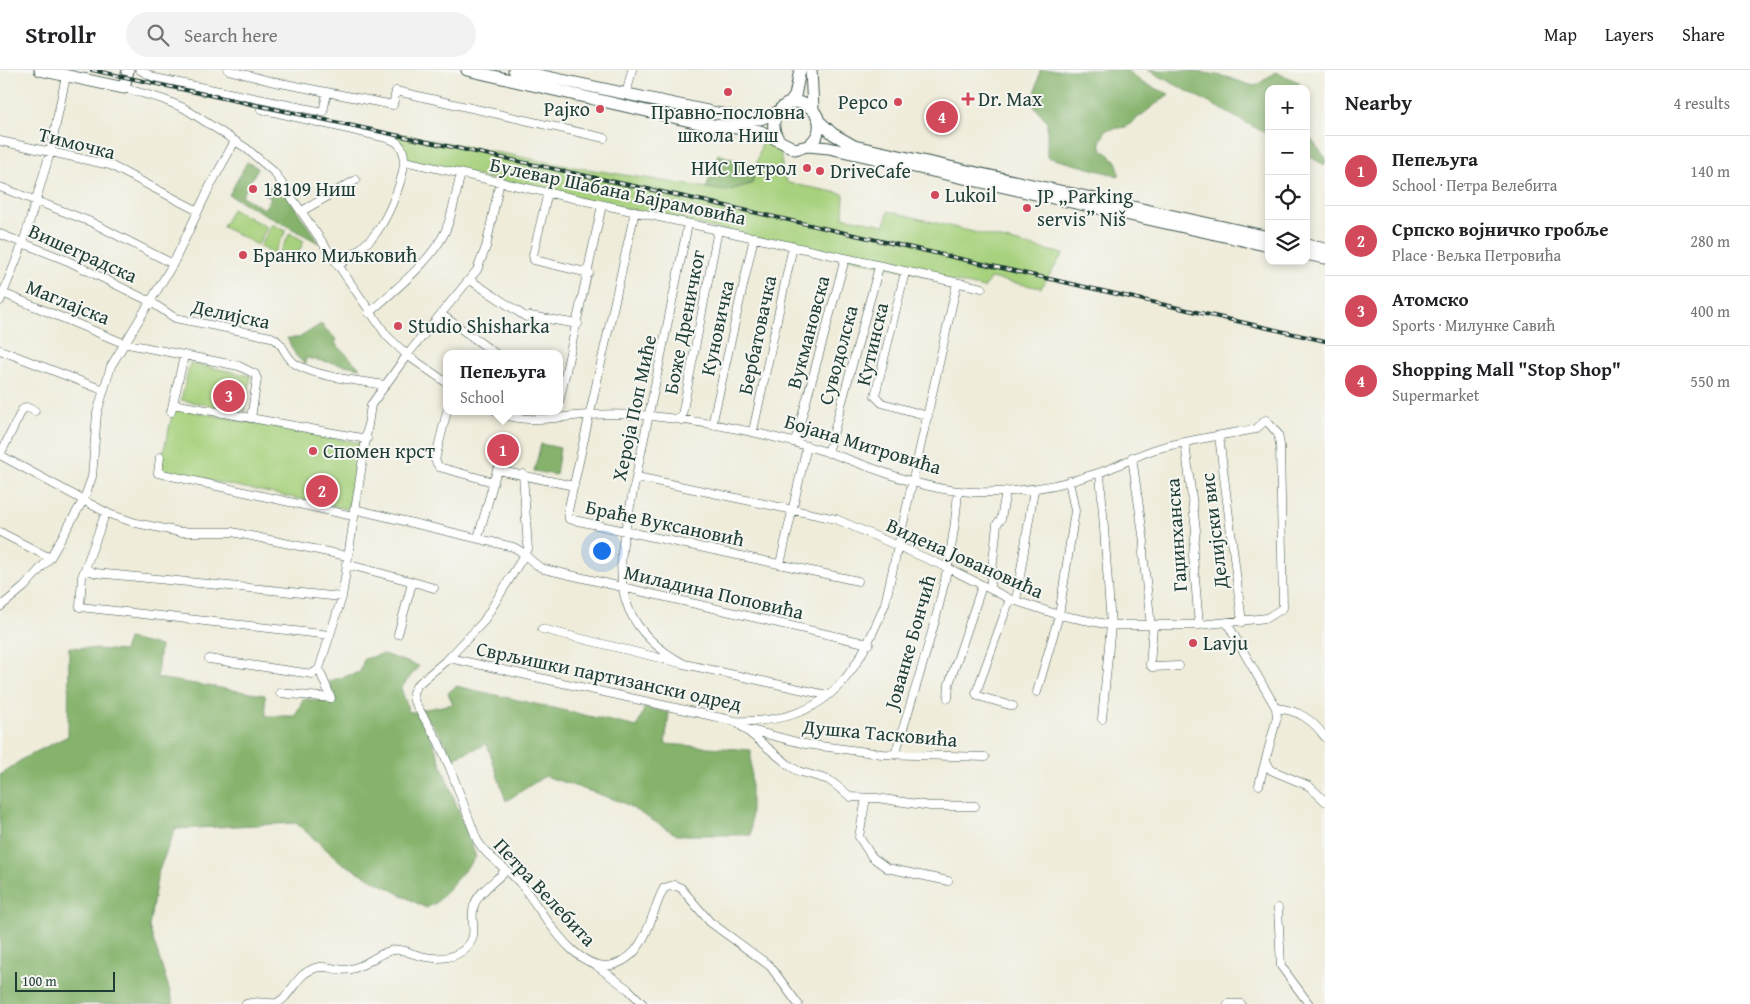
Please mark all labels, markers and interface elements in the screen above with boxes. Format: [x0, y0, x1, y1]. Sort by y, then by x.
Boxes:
search box [126, 12, 476, 57]
text: Strollr [25, 17, 96, 52]
icon: search [144, 21, 172, 49]
text: Search here [184, 21, 278, 49]
text: Map [1544, 21, 1577, 48]
text: Layers [1605, 21, 1654, 48]
text: Share [1682, 21, 1725, 48]
place label: Dr. Max [978, 84, 1043, 113]
map controls [1265, 85, 1310, 265]
button: + [1265, 85, 1310, 130]
marker: Правно-пословна школа Ниш [722, 86, 734, 98]
place label: Pepco [838, 87, 888, 116]
text: Nearby [1345, 87, 1412, 118]
text: 4 results [1673, 91, 1730, 115]
marker: Dr. Max [962, 93, 974, 105]
place label: Рајко [544, 94, 590, 123]
marker: Pepco [892, 96, 904, 108]
place label: Правно-пословна школа Ниш [651, 97, 806, 149]
pin: 4 [926, 98, 958, 136]
marker: Рајко [594, 103, 606, 115]
street label: Тимочка [36, 119, 119, 166]
button: − [1265, 130, 1310, 175]
text: Пепељуга [1392, 145, 1478, 173]
street label: Булевар Шабана Бајрамовића [487, 149, 749, 232]
place label: НИС Петрол [691, 153, 797, 182]
place label: DriveCafe [830, 156, 911, 185]
text: 1 [1357, 159, 1365, 183]
text: 140 m [1690, 159, 1730, 183]
marker: НИС Петрол [801, 162, 813, 174]
marker: DriveCafe [814, 165, 826, 177]
text: School · Петра Велебита [1392, 173, 1557, 197]
place label: 18109 Ниш [263, 174, 356, 203]
button: locate [1265, 175, 1310, 220]
place label: Lukoil [945, 180, 997, 209]
place label: JP „Parking servis” Niš [1034, 181, 1133, 233]
marker: 18109 Ниш [247, 183, 259, 195]
marker: Lukoil [929, 189, 941, 201]
marker: JP „Parking servis” Niš [1021, 202, 1033, 214]
text: Српско војничко гробље [1392, 215, 1609, 243]
street label: Вишеградска [24, 216, 143, 290]
button: layers [1265, 220, 1310, 265]
text: 2 [1357, 229, 1365, 253]
text: 280 m [1690, 229, 1730, 253]
place label: Бранко Миљковић [253, 240, 417, 269]
text: Place · Вељка Петровића [1392, 243, 1561, 267]
street label: Боже Дреничког [655, 247, 712, 396]
marker: Бранко Миљковић [237, 249, 249, 261]
street label: Маглајска [22, 272, 115, 332]
street label: Бербатовачка [730, 272, 783, 397]
street label: Вукмановска [778, 272, 837, 392]
street label: Куновичка [692, 277, 741, 378]
text: Атомско [1392, 285, 1469, 313]
street label: Делијска [188, 291, 273, 336]
street label: Кутинска [848, 299, 895, 388]
text: 3 [1357, 299, 1365, 323]
text: 400 m [1690, 299, 1730, 323]
street label: Суводолска [810, 301, 865, 408]
place label: Studio Shisharka [408, 311, 550, 340]
text: Sports · Милунке Савић [1392, 313, 1555, 337]
marker: Studio Shisharka [392, 320, 404, 332]
street label: Хероја Поп Миће [604, 332, 663, 484]
popup [443, 350, 563, 415]
text: Shopping Mall "Stop Shop" [1392, 355, 1621, 383]
text: Пепељуга [460, 357, 546, 385]
text: 4 [1357, 369, 1365, 393]
text: 550 m [1690, 369, 1730, 393]
pin: 3 [213, 377, 245, 415]
text: Supermarket [1392, 383, 1479, 407]
text: School [460, 385, 505, 409]
street label: Бојана Митровића [781, 406, 946, 481]
pin: 1 [487, 431, 519, 469]
place label: Спомен крст [323, 436, 435, 465]
marker: Спомен крст [307, 445, 319, 457]
street label: Делијски вис [1192, 471, 1235, 592]
pin: 2 [306, 472, 338, 510]
street label: Гаџинханска [1157, 477, 1194, 593]
street label: Браће Вуксановић [583, 492, 747, 554]
street label: Видена Јовановића [882, 510, 1049, 605]
your location [589, 538, 615, 564]
street label: Миладина Поповића [621, 557, 807, 626]
street label: Јованке Бончић [876, 571, 943, 715]
place label: Lavju [1203, 628, 1248, 657]
street label: Сврљишки партизански одред [474, 633, 745, 718]
marker: Lavju [1187, 637, 1199, 649]
street label: Душка Тасковића [800, 711, 959, 754]
street label: Петра Велебита [487, 831, 604, 953]
scale bar [15, 969, 115, 992]
text: 100 m [22, 971, 57, 991]

